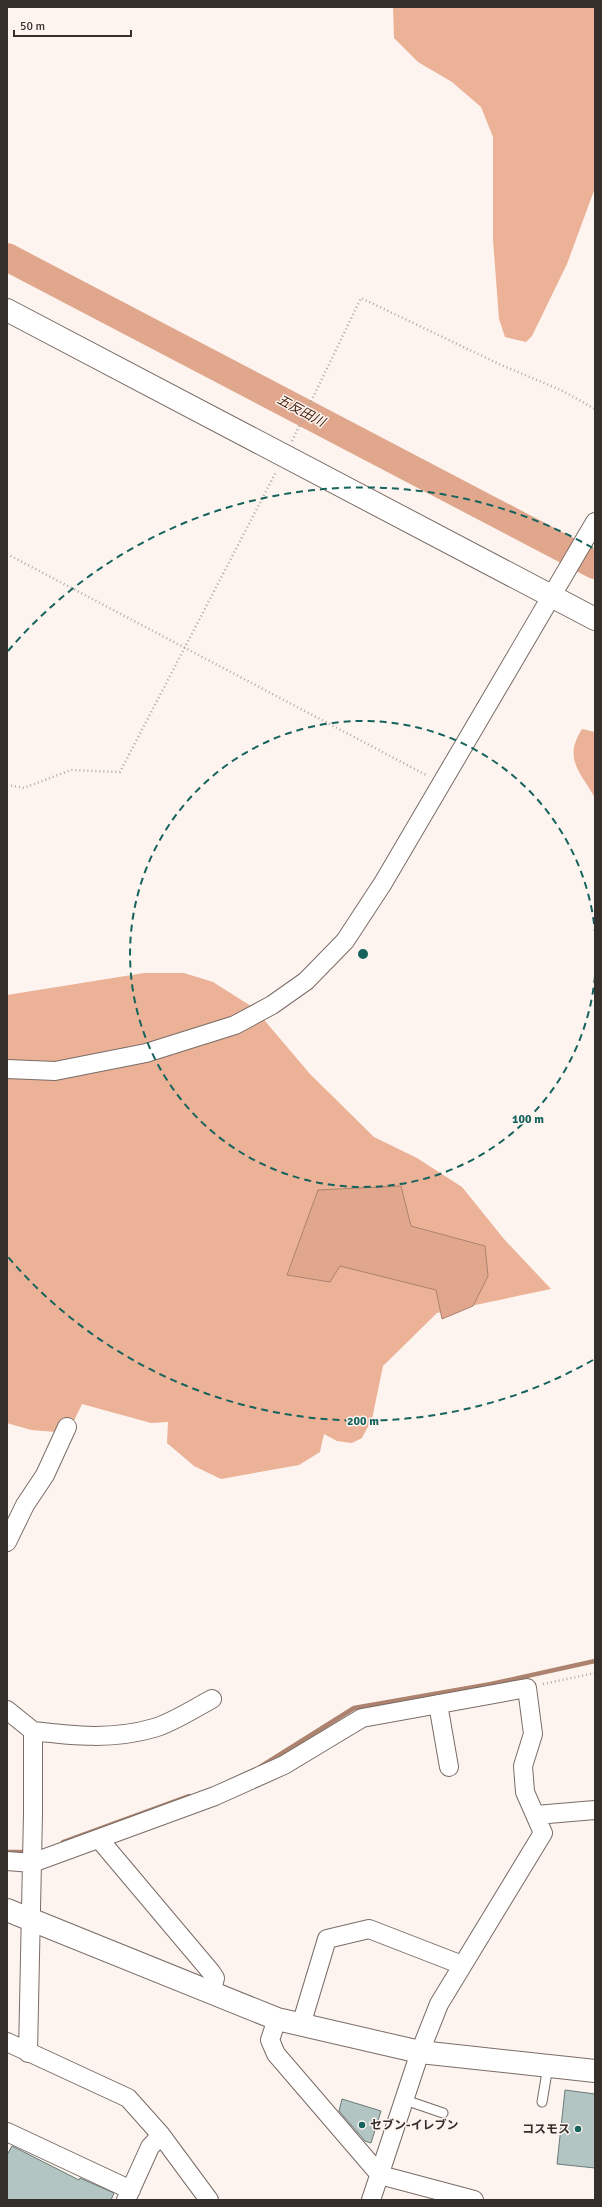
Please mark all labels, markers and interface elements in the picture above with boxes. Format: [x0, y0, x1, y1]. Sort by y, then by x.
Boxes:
scale bar [14, 12, 131, 38]
text: 50 m [20, 19, 45, 34]
water label: 五反田川 [274, 392, 329, 431]
centre of rings [356, 947, 370, 961]
text: 100 m [512, 1112, 544, 1127]
text: 200 m [347, 1414, 379, 1429]
place label: セブン-イレブン [370, 2118, 459, 2133]
marker: セブン-イレブン [357, 2120, 367, 2130]
place label: コスモス [522, 2122, 570, 2137]
marker: コスモス [573, 2124, 583, 2134]

